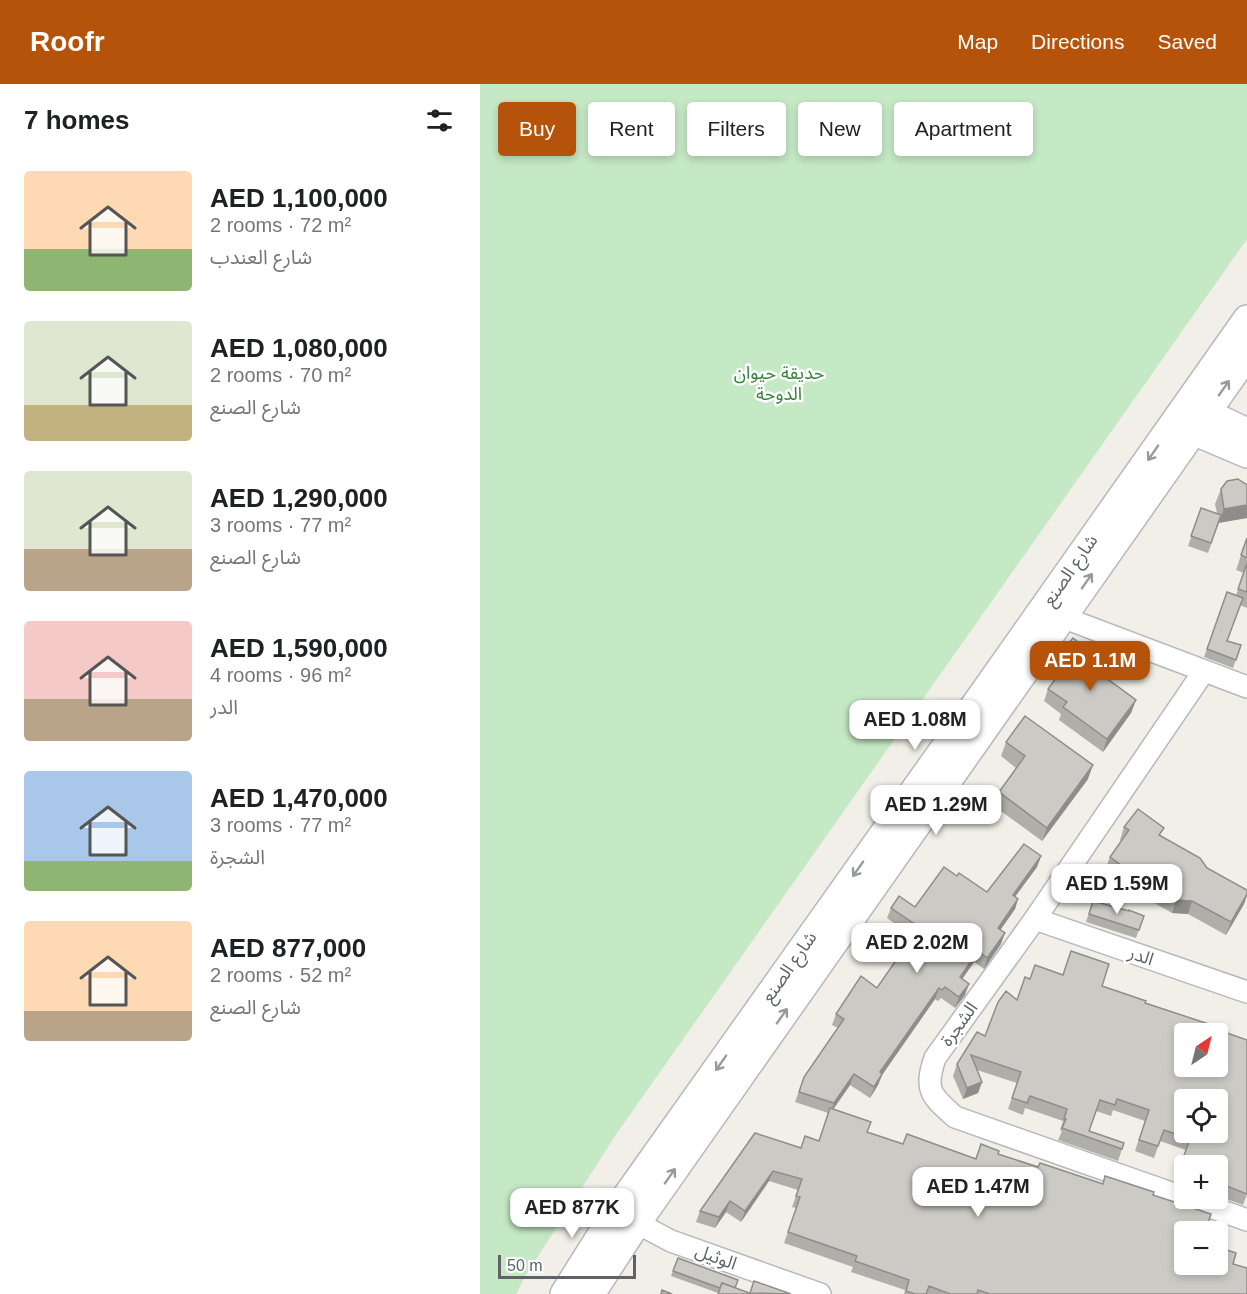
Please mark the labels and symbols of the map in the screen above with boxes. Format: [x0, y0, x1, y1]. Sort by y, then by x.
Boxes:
park label: حديقة حيوان الدوحة [734, 363, 824, 404]
one-way arrow [1218, 380, 1230, 396]
one-way arrow [1147, 444, 1159, 460]
street label: شارع الصنع [1038, 531, 1105, 612]
one-way arrow [1081, 574, 1094, 590]
pin: AED 1.1M [1028, 641, 1152, 692]
pin: AED 1.08M [846, 700, 984, 751]
pin: AED 1.29M [867, 785, 1005, 836]
one-way arrow [852, 861, 865, 877]
pin: AED 1.59M [1048, 864, 1186, 915]
pin: AED 2.02M [848, 923, 986, 974]
street label: شارع الصنع [757, 928, 824, 1009]
street label: الدر [1125, 942, 1156, 970]
street label: الشجرة [936, 998, 982, 1050]
one-way arrow [776, 1008, 788, 1024]
north arrow [1174, 1023, 1228, 1077]
one-way arrow [715, 1054, 727, 1070]
pin: AED 1.47M [909, 1167, 1047, 1218]
one-way arrow [664, 1168, 676, 1184]
pin: AED 877K [510, 1188, 634, 1239]
street label: الوثيل [692, 1240, 739, 1275]
scale bar [498, 1252, 636, 1280]

